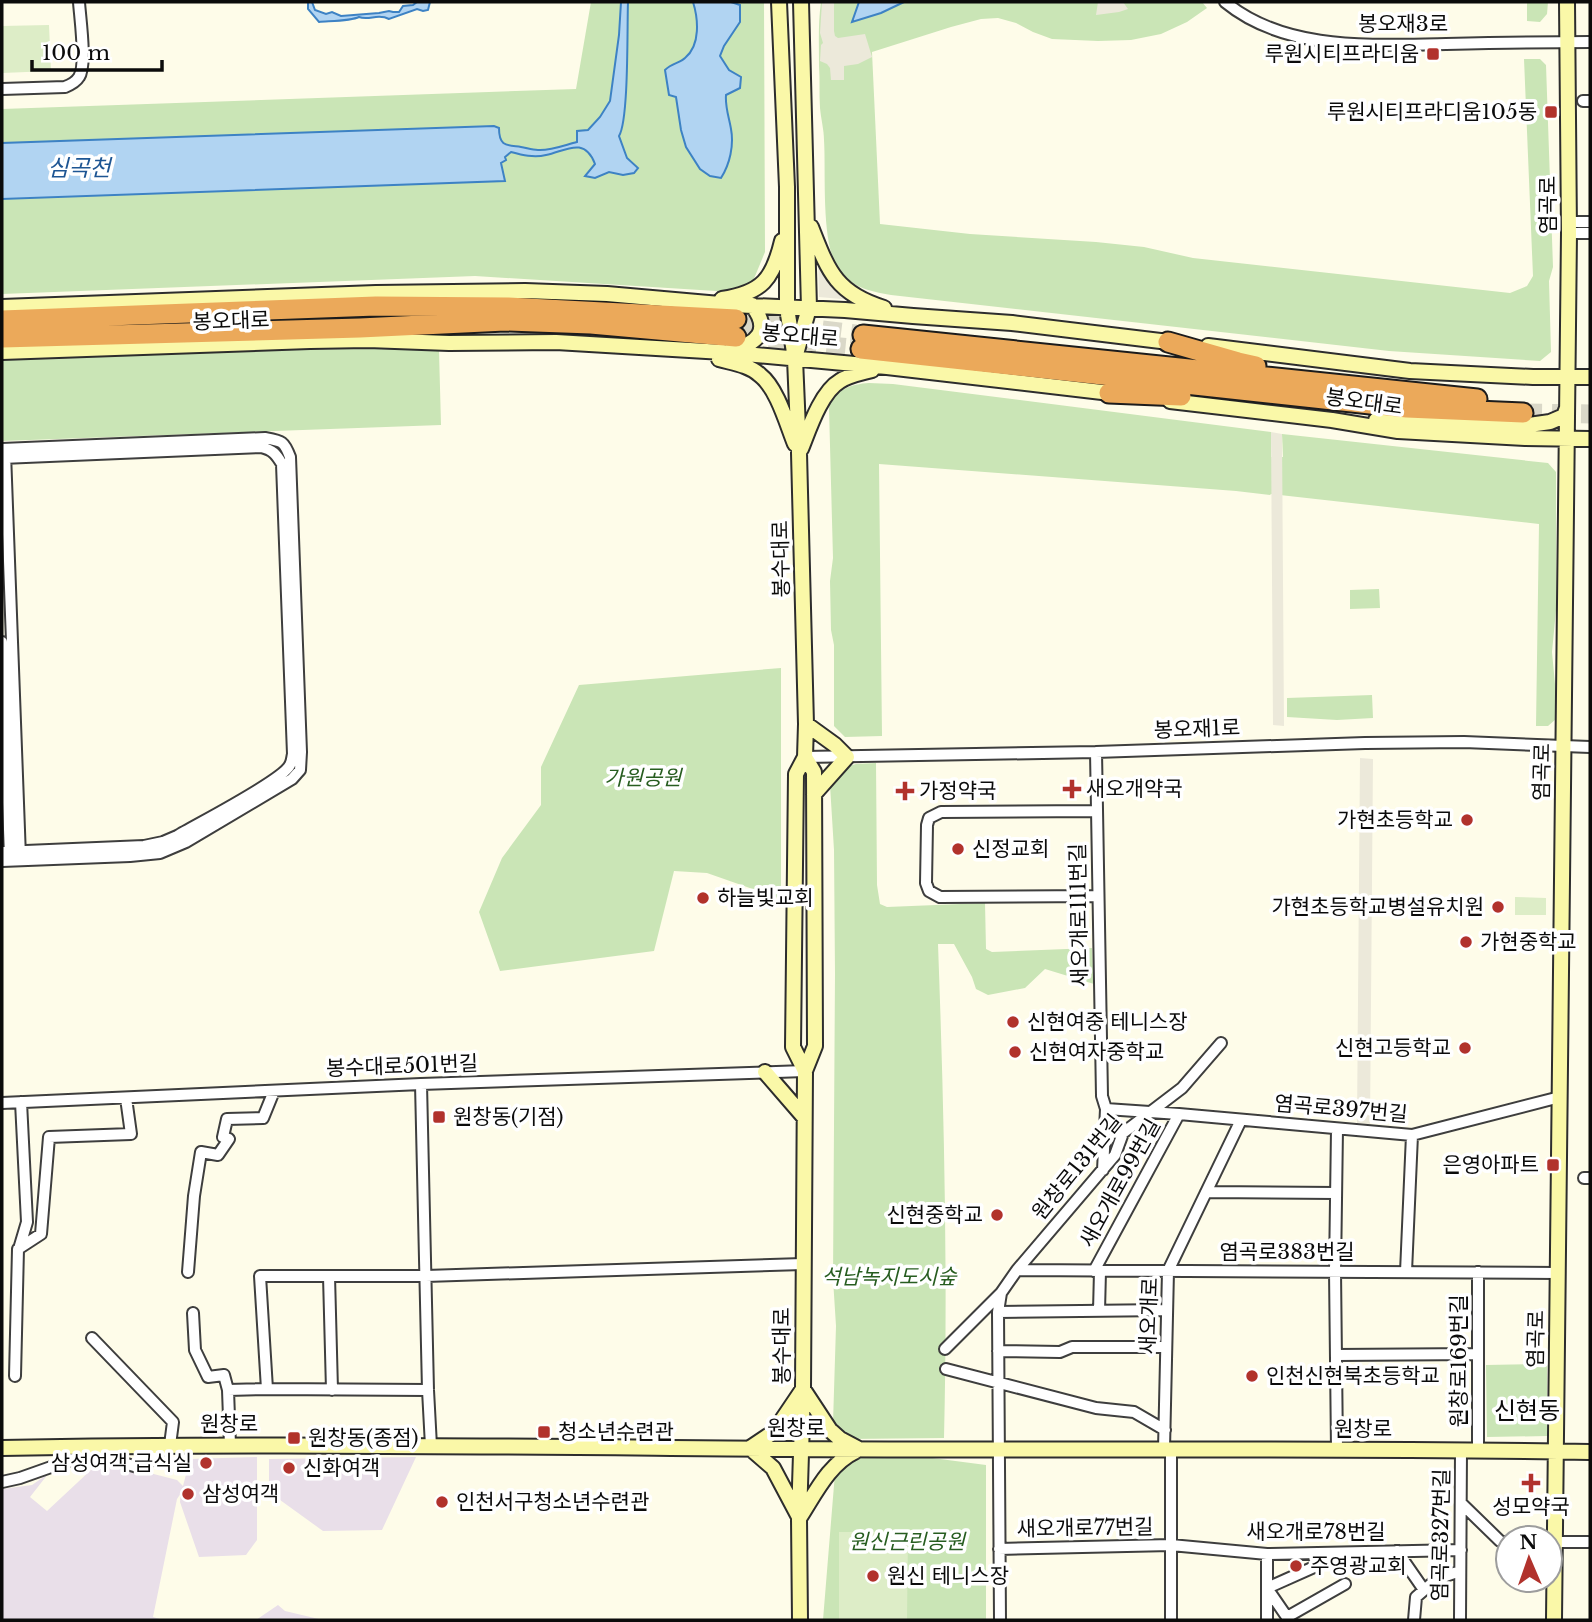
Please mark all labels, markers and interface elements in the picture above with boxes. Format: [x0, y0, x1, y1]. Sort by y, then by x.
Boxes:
street label: 봉오재3로 [1358, 11, 1448, 37]
scale bar [32, 28, 161, 72]
text: 100 m [42, 40, 110, 66]
place label: 루원시티프라디움 [1264, 41, 1419, 67]
marker: 루원시티프라디움 [1425, 46, 1441, 62]
place label: 루원시티프라디움105동 [1327, 99, 1537, 125]
marker: 루원시티프라디움105동 [1543, 104, 1559, 120]
water label: 심곡천 [47, 154, 114, 182]
street label: 염곡로 [1535, 176, 1561, 234]
street label: 봉오대로 [192, 307, 270, 335]
street label: 봉오대로 [760, 320, 840, 352]
street label: 봉오대로 [1324, 384, 1404, 420]
street label: 봉수대로 [767, 520, 795, 598]
street label: 봉오재1로 [1153, 714, 1241, 744]
street label: 염곡로 [1528, 743, 1556, 801]
park label: 가원공원 [604, 765, 683, 791]
place label: 새오개약국 [1086, 776, 1183, 802]
place label: 가정약국 [919, 778, 996, 804]
marker: 새오개약국 [1064, 781, 1080, 797]
marker: 가정약국 [897, 783, 913, 799]
place label: 가현초등학교 [1337, 807, 1453, 833]
marker: 가현초등학교 [1459, 812, 1475, 828]
place label: 신정교회 [972, 836, 1049, 862]
marker: 신정교회 [950, 841, 966, 857]
street label: 새오개로111번길 [1065, 843, 1093, 987]
place label: 하늘빛교회 [717, 885, 814, 911]
marker: 하늘빛교회 [695, 890, 711, 906]
place label: 가현초등학교병설유치원 [1271, 894, 1484, 920]
marker: 가현초등학교병설유치원 [1490, 899, 1506, 915]
place label: 가현중학교 [1480, 929, 1577, 955]
marker: 가현중학교 [1458, 934, 1474, 950]
place label: 신현여중 테니스장 [1027, 1009, 1188, 1035]
marker: 신현여중 테니스장 [1005, 1014, 1021, 1030]
place label: 신현고등학교 [1335, 1035, 1451, 1061]
place label: 신현여자중학교 [1029, 1039, 1164, 1065]
marker: 신현고등학교 [1457, 1040, 1473, 1056]
marker: 신현여자중학교 [1007, 1044, 1023, 1060]
street label: 봉수대로501번길 [325, 1050, 479, 1082]
street label: 염곡로397번길 [1273, 1090, 1409, 1128]
place label: 원창동(기점) [453, 1104, 564, 1130]
marker: 원창동(기점) [431, 1109, 447, 1125]
street label: 원창로131번길 [1027, 1109, 1127, 1225]
street label: 새오개로99번길 [1074, 1114, 1166, 1252]
place label: 은영아파트 [1442, 1152, 1539, 1178]
marker: 은영아파트 [1545, 1157, 1561, 1173]
place label: 신현중학교 [886, 1202, 983, 1228]
marker: 신현중학교 [989, 1207, 1005, 1223]
street label: 염곡로383번길 [1219, 1239, 1355, 1265]
park label: 석남녹지도시숲 [821, 1264, 958, 1290]
street label: 새오개로 [1135, 1277, 1163, 1355]
street label: 원창로169번길 [1446, 1295, 1472, 1427]
street label: 봉수대로 [769, 1307, 795, 1385]
street label: 염곡로 [1522, 1310, 1550, 1368]
place label: 인천신현북초등학교 [1266, 1363, 1440, 1389]
marker: 인천신현북초등학교 [1244, 1368, 1260, 1384]
district label: 신현동 [1494, 1396, 1560, 1425]
street label: 원창로 [200, 1411, 258, 1437]
street label: 원창로 [767, 1415, 825, 1441]
street label: 원창로 [1334, 1416, 1392, 1442]
place label: 청소년수련관 [558, 1419, 674, 1445]
marker: 청소년수련관 [536, 1424, 552, 1440]
place label: 원창동(종점) [308, 1425, 419, 1451]
marker: 원창동(종점) [286, 1430, 302, 1446]
place label: 삼성여객 급식실 [51, 1450, 192, 1476]
marker: 삼성여객 급식실 [198, 1455, 214, 1471]
place label: 신화여객 [303, 1455, 380, 1481]
marker: 신화여객 [281, 1460, 297, 1476]
street label: 염곡로327번길 [1427, 1468, 1455, 1602]
marker: 성모약국 [1523, 1475, 1539, 1491]
place label: 삼성여객 [202, 1481, 279, 1507]
marker: 삼성여객 [180, 1486, 196, 1502]
place label: 인천서구청소년수련관 [456, 1489, 649, 1515]
marker: 인천서구청소년수련관 [434, 1494, 450, 1510]
place label: 성모약국 [1492, 1494, 1570, 1520]
street label: 새오개로77번길 [1016, 1514, 1154, 1542]
street label: 새오개로78번길 [1246, 1519, 1386, 1545]
north arrow [1494, 1524, 1564, 1594]
park label: 원신근린공원 [849, 1529, 967, 1555]
text: N [1519, 1531, 1538, 1554]
place label: 주영광교회 [1310, 1553, 1407, 1579]
marker: 주영광교회 [1288, 1558, 1304, 1574]
place label: 원신 테니스장 [887, 1563, 1009, 1589]
marker: 원신 테니스장 [865, 1568, 881, 1584]

